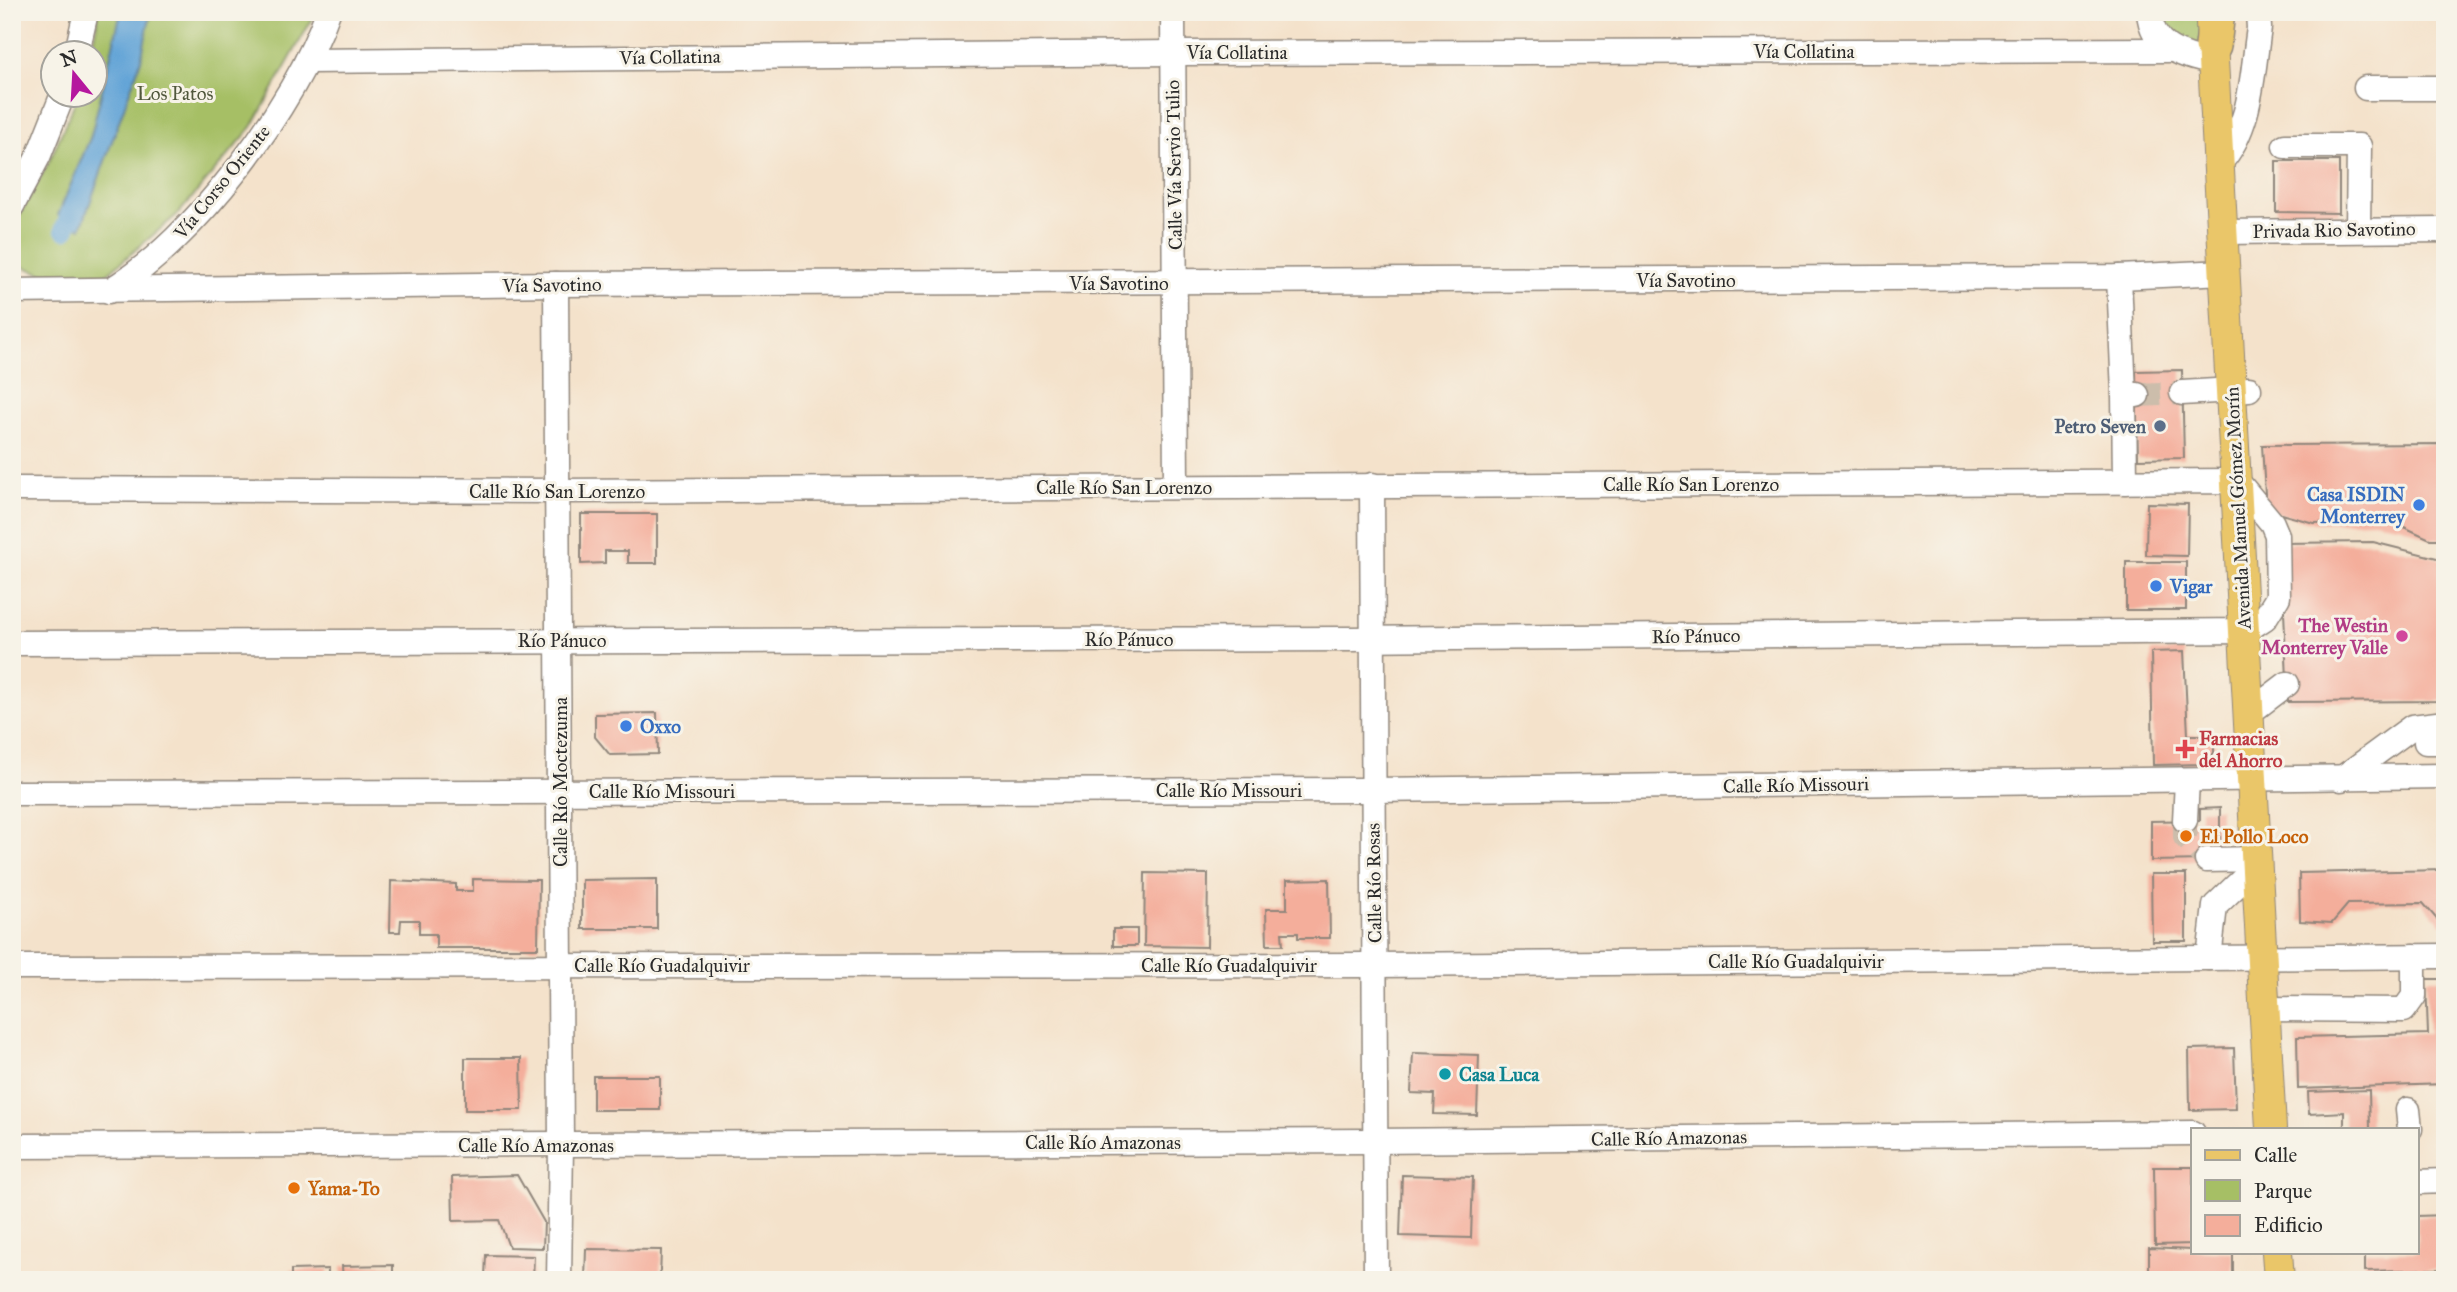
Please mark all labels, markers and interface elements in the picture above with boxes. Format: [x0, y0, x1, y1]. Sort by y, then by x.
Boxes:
north arrow [38, 38, 108, 108]
street label: Vía Collatina [1752, 40, 1856, 63]
street label: Vía Collatina [1185, 41, 1289, 64]
text: N [58, 45, 80, 72]
street label: Vía Collatina [618, 45, 722, 69]
street label: Calle Vía Servio Tulio [1161, 79, 1187, 250]
park label: Los Patos [137, 82, 213, 105]
street label: Vía Corso Oriente [168, 120, 275, 244]
street label: Privada Rio Savotino [2252, 217, 2416, 243]
street label: Vía Savotino [1635, 269, 1736, 292]
street label: Vía Savotino [1068, 272, 1169, 295]
street label: Vía Savotino [501, 273, 602, 297]
street label: Avenida Manuel Gómez Morín [2220, 386, 2256, 631]
place label: Petro Seven [2054, 415, 2147, 438]
marker: Petro Seven [2152, 418, 2168, 434]
street label: Calle Río San Lorenzo [1603, 473, 1779, 496]
street label: Calle Río San Lorenzo [1036, 476, 1212, 499]
street label: Calle Río San Lorenzo [469, 480, 645, 503]
place label: Casa ISDIN Monterrey [2307, 483, 2406, 529]
marker: Casa ISDIN Monterrey [2411, 497, 2427, 513]
place label: Vigar [2169, 575, 2213, 599]
marker: Vigar [2148, 578, 2164, 594]
place label: The Westin Monterrey Valle [2261, 614, 2389, 660]
street label: Río Pánuco [1651, 624, 1741, 648]
street label: Río Pánuco [1085, 628, 1174, 651]
marker: The Westin Monterrey Valle [2394, 628, 2410, 644]
street label: Río Pánuco [518, 629, 607, 652]
street label: Calle Río Moctezuma [549, 696, 572, 867]
place label: Oxxo [640, 715, 681, 738]
marker: Oxxo [618, 718, 634, 734]
place label: Farmacias del Ahorro [2199, 727, 2283, 772]
marker: Farmacias del Ahorro [2177, 741, 2193, 757]
street label: Calle Río Missouri [1723, 772, 1869, 798]
street label: Calle Río Missouri [1156, 779, 1302, 802]
street label: Calle Río Missouri [589, 780, 735, 803]
street label: Calle Río Rosas [1361, 823, 1387, 943]
place label: El Pollo Loco [2200, 825, 2309, 848]
marker: El Pollo Loco [2178, 828, 2194, 844]
street label: Calle Río Guadalquivir [1708, 950, 1885, 974]
street label: Calle Río Guadalquivir [574, 954, 751, 978]
street label: Calle Río Guadalquivir [1141, 954, 1318, 978]
place label: Casa Luca [1459, 1063, 1540, 1086]
marker: Casa Luca [1437, 1066, 1453, 1082]
street label: Calle Río Amazonas [1591, 1125, 1747, 1151]
legend [2191, 1128, 2418, 1254]
street label: Calle Río Amazonas [1025, 1131, 1181, 1154]
street label: Calle Río Amazonas [458, 1134, 614, 1157]
text: Calle [2254, 1142, 2297, 1168]
place label: Yama-To [307, 1177, 380, 1200]
text: Parque [2254, 1178, 2313, 1204]
marker: Yama-To [286, 1180, 302, 1196]
text: Edificio [2254, 1212, 2323, 1238]

